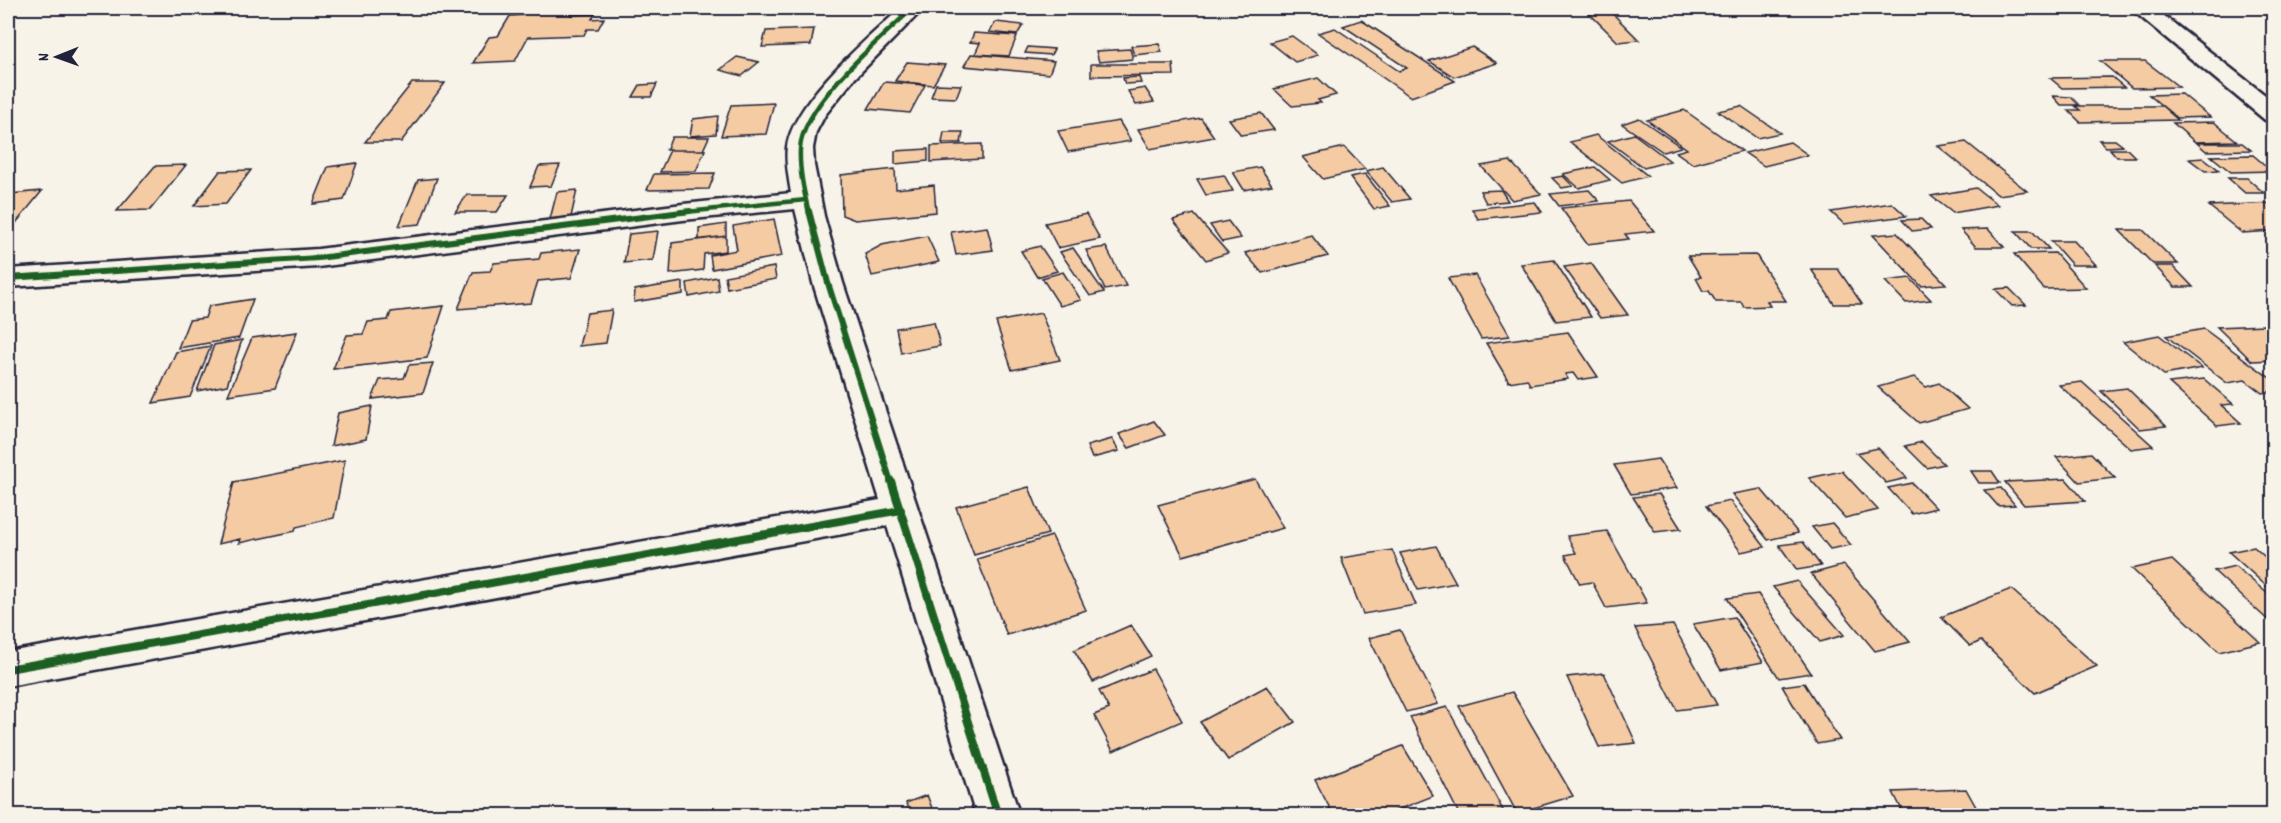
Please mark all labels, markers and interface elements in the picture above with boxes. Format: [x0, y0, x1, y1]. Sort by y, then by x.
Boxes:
north arrow [27, 27, 87, 87]
text: N [33, 53, 56, 61]

